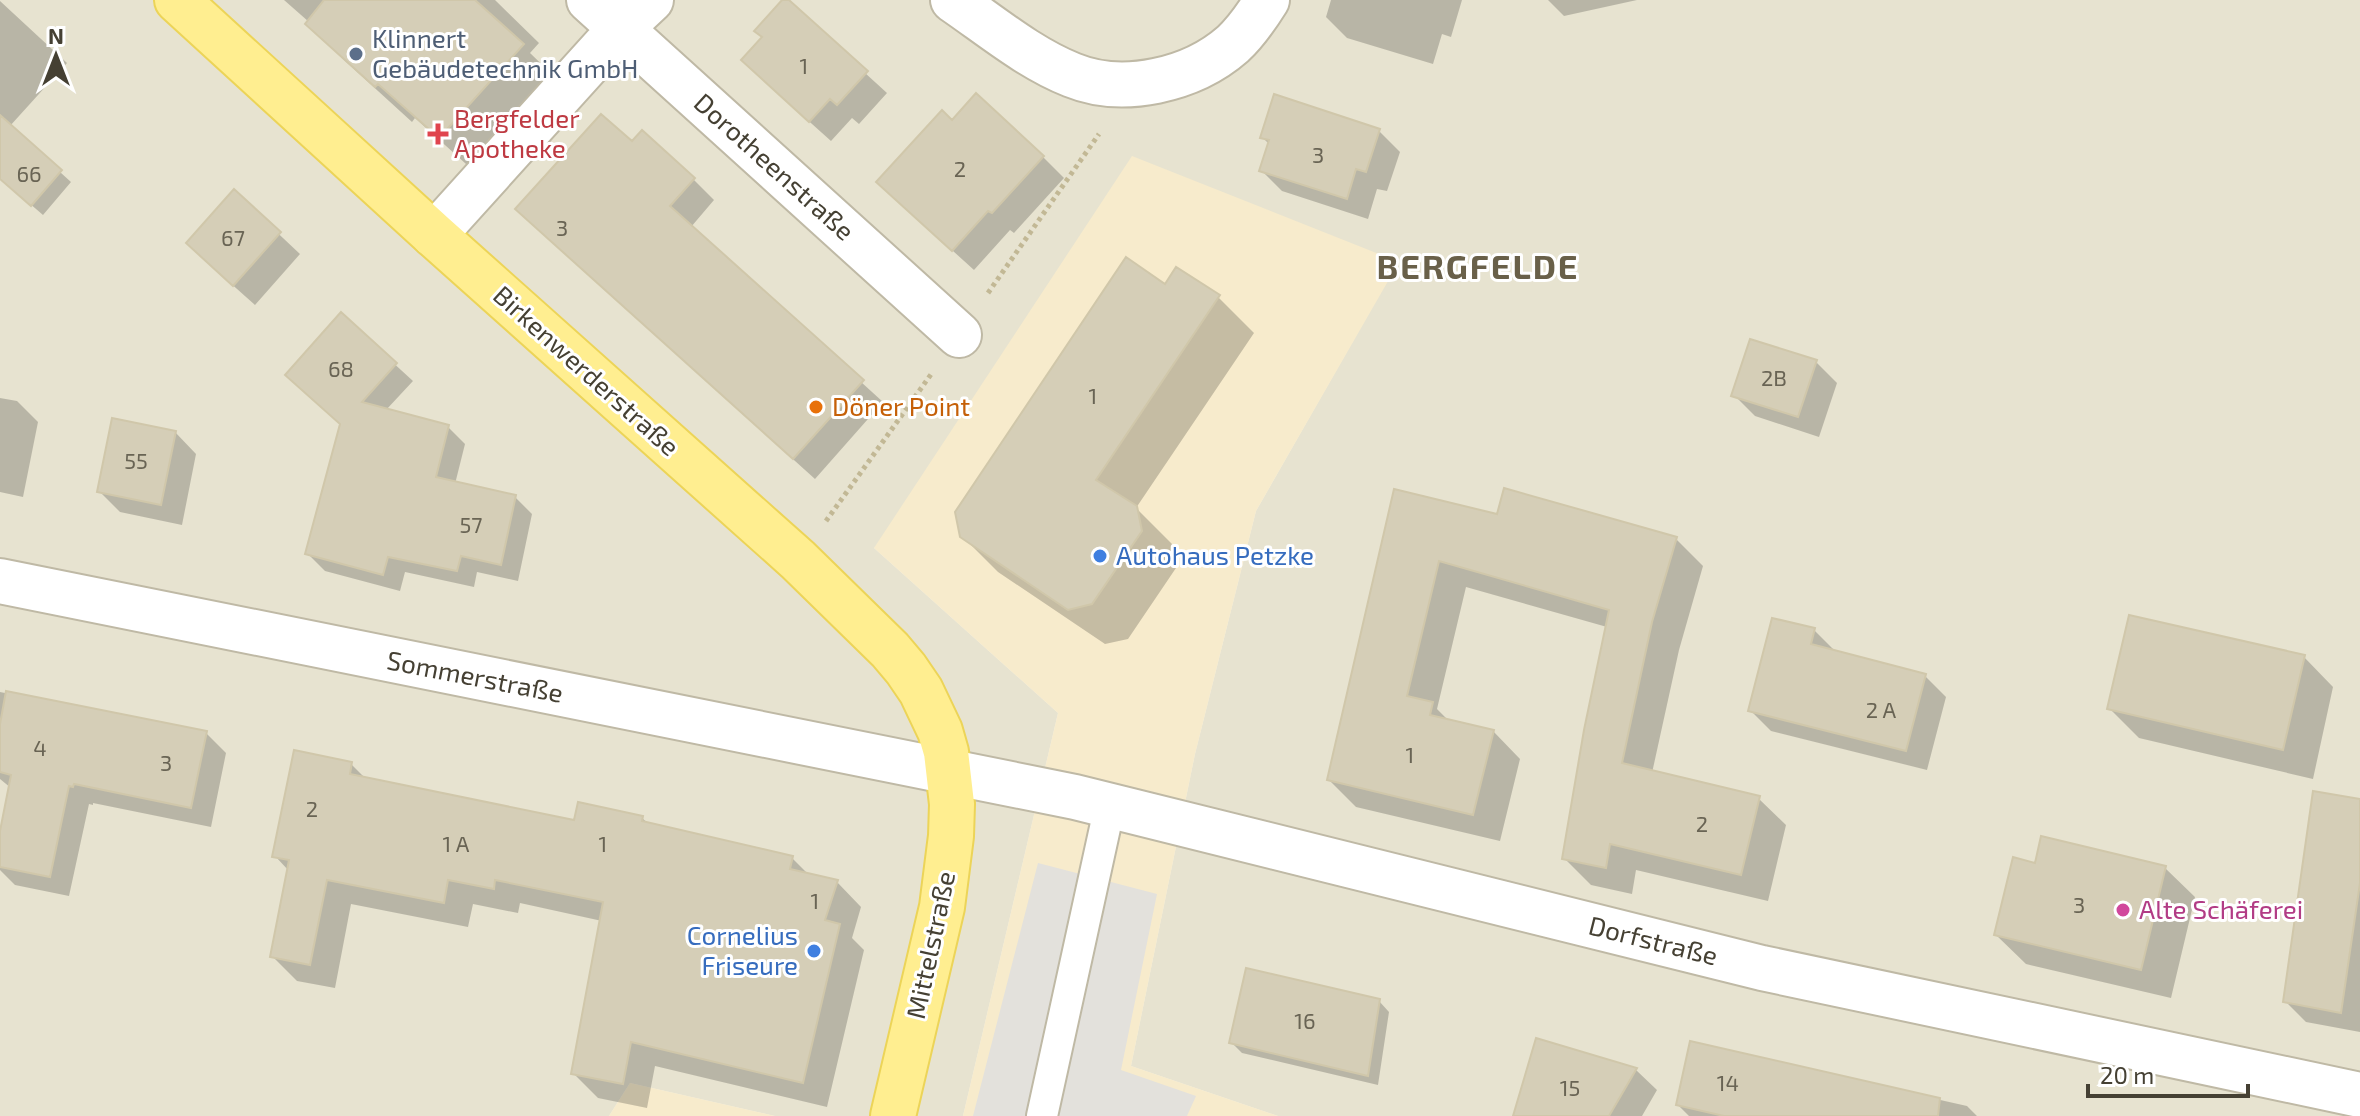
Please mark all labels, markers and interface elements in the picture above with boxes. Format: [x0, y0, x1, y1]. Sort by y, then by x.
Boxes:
north arrow [16, 16, 96, 96]
text: N [48, 22, 64, 48]
place label: Klinnert Gebäudetechnik GmbH [372, 22, 638, 83]
marker: Klinnert Gebäudetechnik GmbH [347, 45, 365, 63]
house number: 1 [800, 52, 808, 78]
street label: Dorotheenstraße [689, 86, 861, 246]
place label: Bergfelder Apotheke [454, 102, 580, 163]
marker: Bergfelder Apotheke [429, 125, 447, 143]
house number: 3 [1312, 141, 1324, 167]
house number: 2 [954, 155, 966, 181]
house number: 66 [16, 160, 42, 186]
house number: 3 [556, 214, 568, 240]
house number: 67 [221, 224, 245, 250]
district label: BERGFELDE [1376, 245, 1580, 286]
street label: Birkenwerderstraße [488, 278, 686, 461]
house number: 68 [328, 355, 354, 381]
house number: 2B [1761, 364, 1787, 390]
house number: 1 [1089, 382, 1097, 408]
place label: Döner Point [832, 390, 970, 421]
marker: Döner Point [807, 398, 825, 416]
house number: 55 [124, 447, 148, 473]
house number: 57 [459, 511, 483, 537]
place label: Autohaus Petzke [1116, 539, 1314, 570]
marker: Autohaus Petzke [1091, 547, 1109, 565]
street label: Sommerstraße [385, 643, 566, 708]
house number: 2 A [1866, 696, 1897, 722]
house number: 4 [33, 734, 47, 760]
house number: 1 [1406, 741, 1414, 767]
house number: 3 [160, 749, 172, 775]
house number: 2 [306, 795, 318, 821]
house number: 2 [1696, 810, 1708, 836]
house number: 1 A [443, 830, 470, 856]
house number: 1 [599, 830, 607, 856]
street label: Mittelstraße [899, 868, 960, 1021]
house number: 1 [811, 887, 819, 913]
house number: 3 [2073, 891, 2085, 917]
place label: Alte Schäferei [2139, 893, 2303, 924]
marker: Alte Schäferei [2114, 901, 2132, 919]
street label: Dorfstraße [1586, 909, 1721, 971]
place label: Cornelius Friseure [687, 919, 798, 980]
marker: Cornelius Friseure [805, 942, 823, 960]
house number: 16 [1294, 1007, 1316, 1033]
scale bar [2088, 1048, 2248, 1098]
text: 20 m [2100, 1060, 2154, 1089]
house number: 14 [1717, 1069, 1739, 1095]
house number: 15 [1560, 1074, 1580, 1100]

